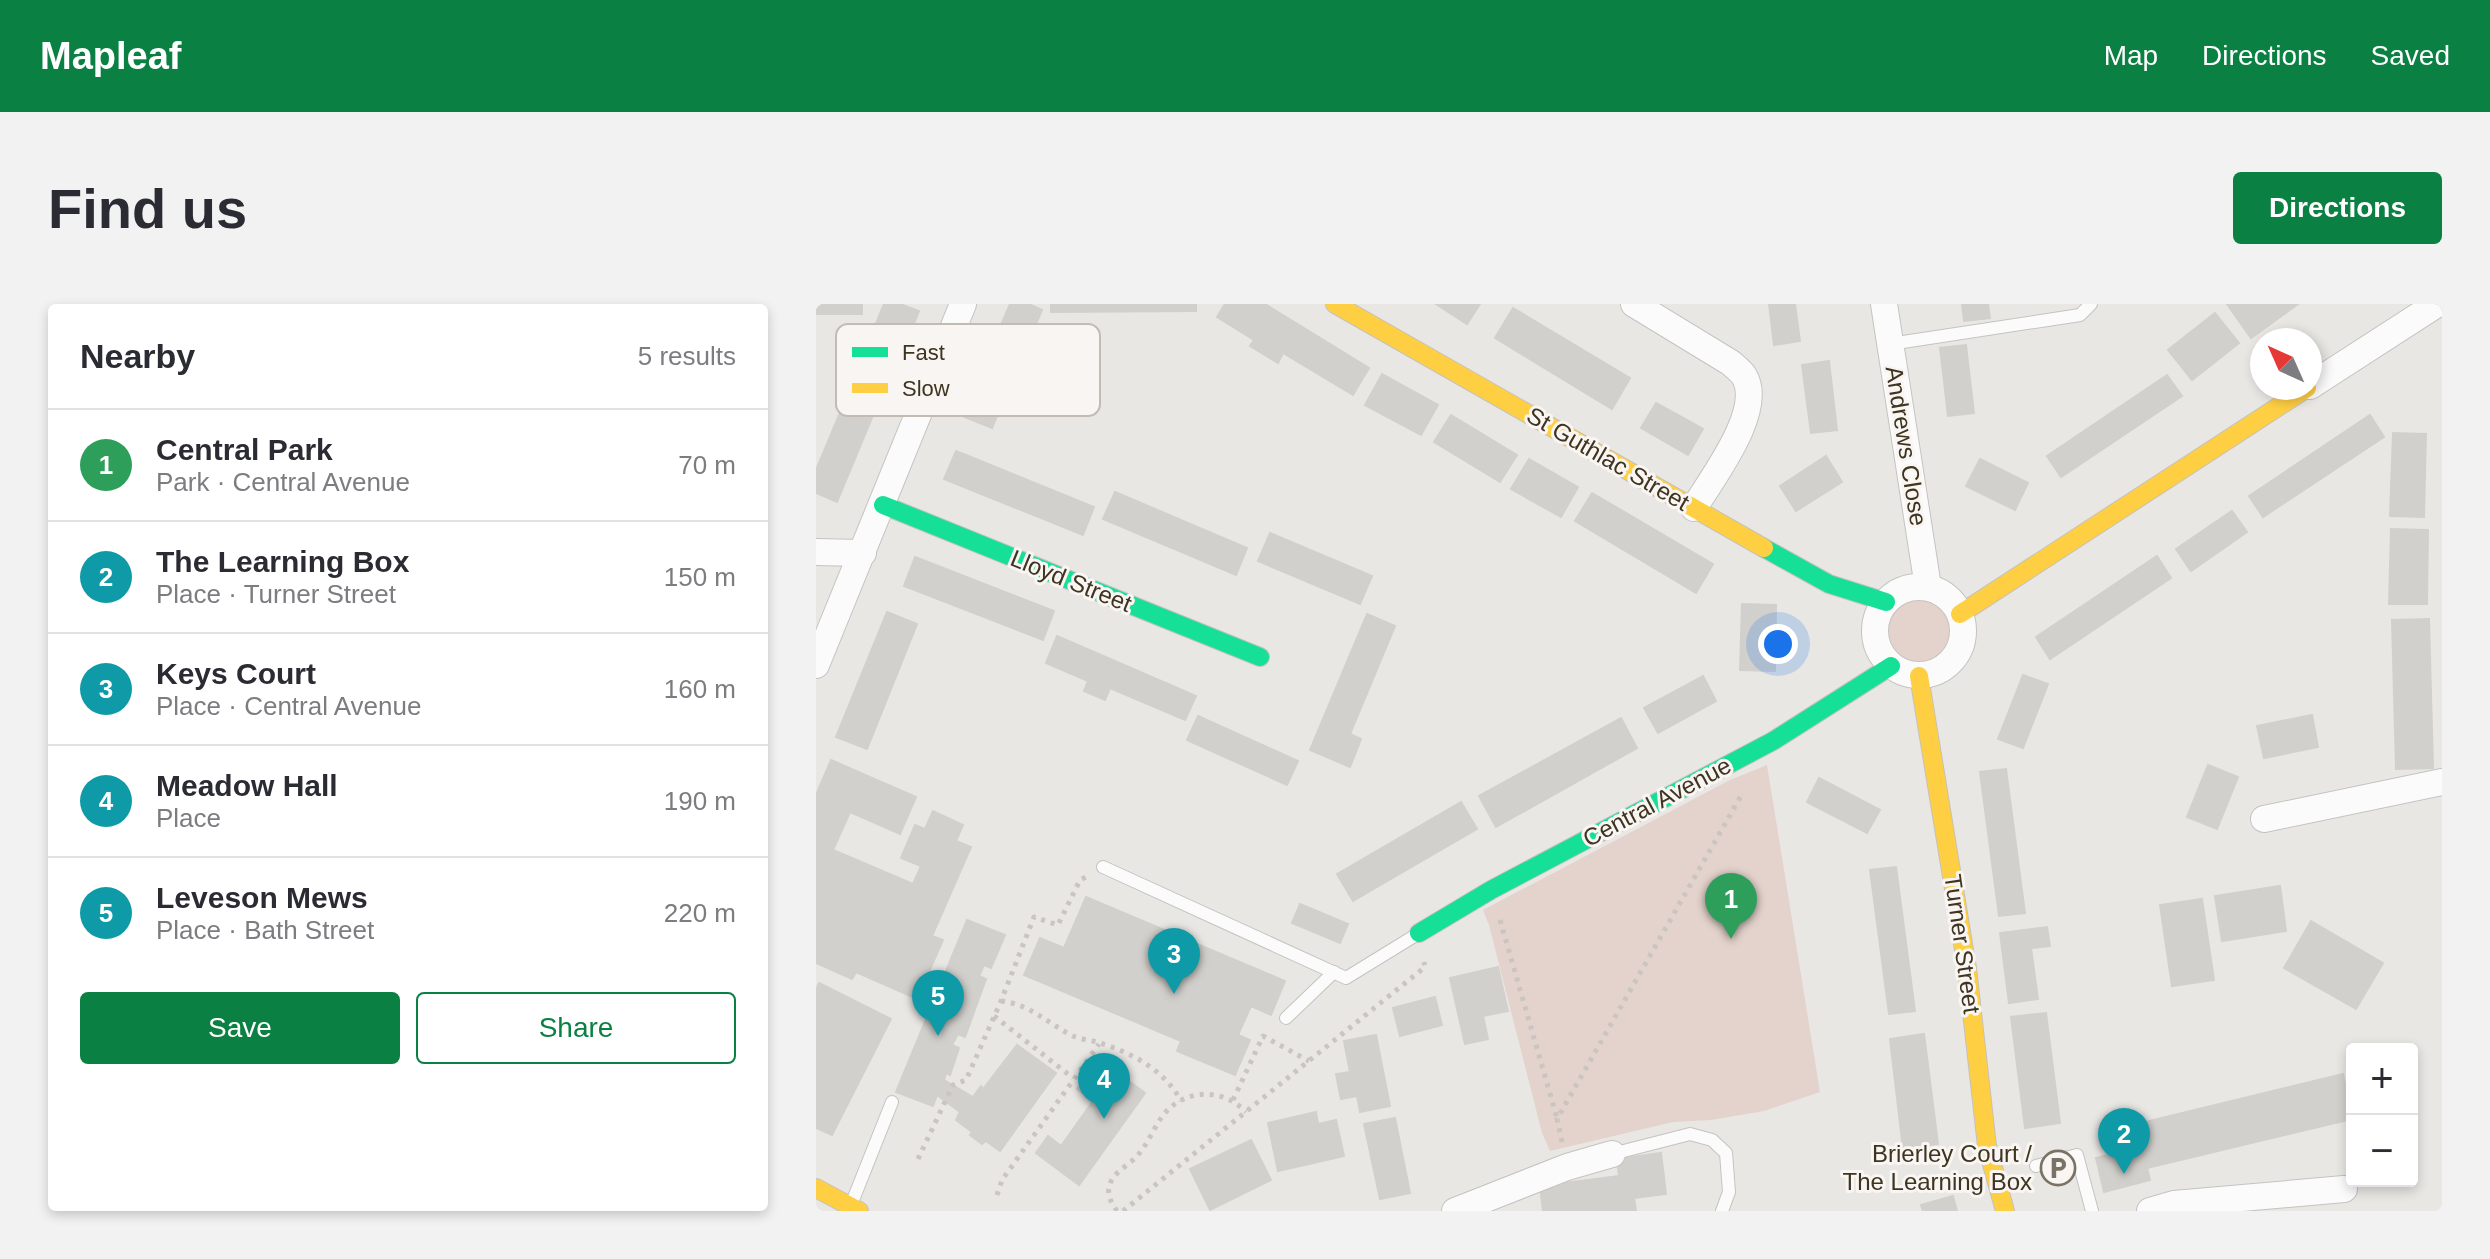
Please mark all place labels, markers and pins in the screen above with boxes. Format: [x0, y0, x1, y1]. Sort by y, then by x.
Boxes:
pin: 1 [1705, 873, 1757, 939]
pin: 3 [1148, 928, 1200, 994]
pin: 5 [912, 970, 964, 1036]
pin: 4 [1078, 1053, 1130, 1119]
pin: 2 [2098, 1108, 2150, 1174]
place label: Brierley Court / The Learning Box [1843, 1140, 2032, 1195]
parking icon: Brierley Court / The Learning Box [2039, 1149, 2077, 1187]

